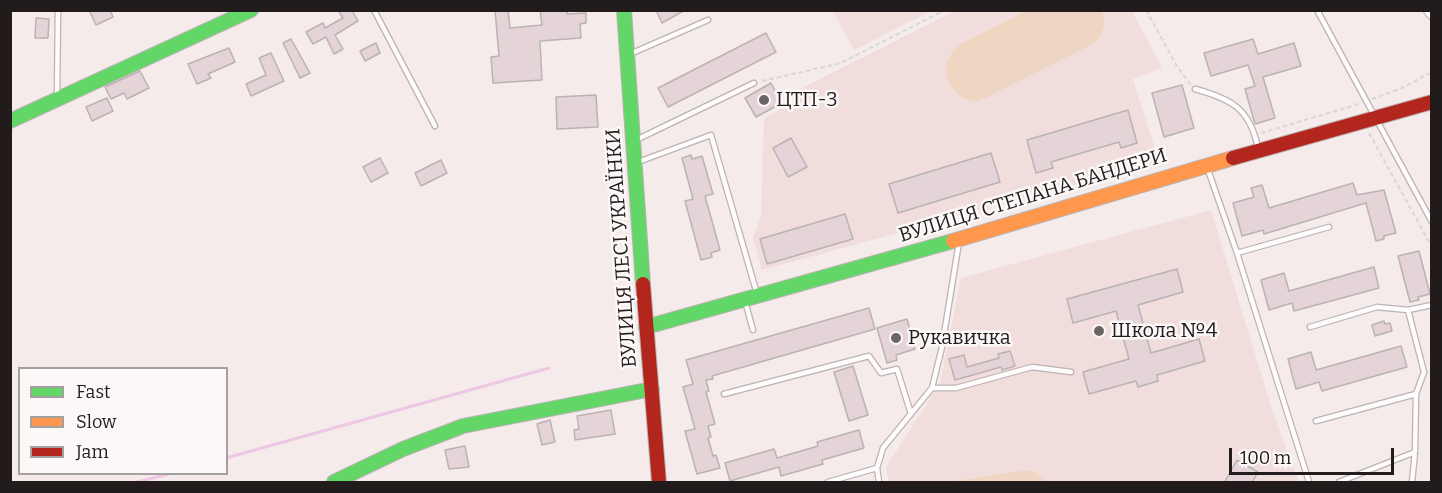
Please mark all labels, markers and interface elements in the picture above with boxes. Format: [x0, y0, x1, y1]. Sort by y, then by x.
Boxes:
place label: ЦТП-3 [776, 88, 838, 112]
marker: ЦТП-3 [757, 93, 771, 107]
street label: ВУЛИЦЯ ЛЕСІ УКРАЇНКИ [602, 128, 642, 368]
street label: ВУЛИЦЯ СТЕПАНА БАНДЕРИ [896, 144, 1170, 248]
place label: Школа №4 [1111, 319, 1217, 343]
marker: Школа №4 [1092, 324, 1106, 338]
place label: Рукавичка [908, 326, 1011, 350]
marker: Рукавичка [889, 331, 903, 345]
legend [18, 367, 228, 475]
text: Fast [76, 381, 111, 403]
text: Slow [76, 411, 116, 433]
scale bar [1232, 436, 1397, 474]
text: Jam [76, 441, 109, 463]
text: 100 m [1240, 447, 1291, 469]

